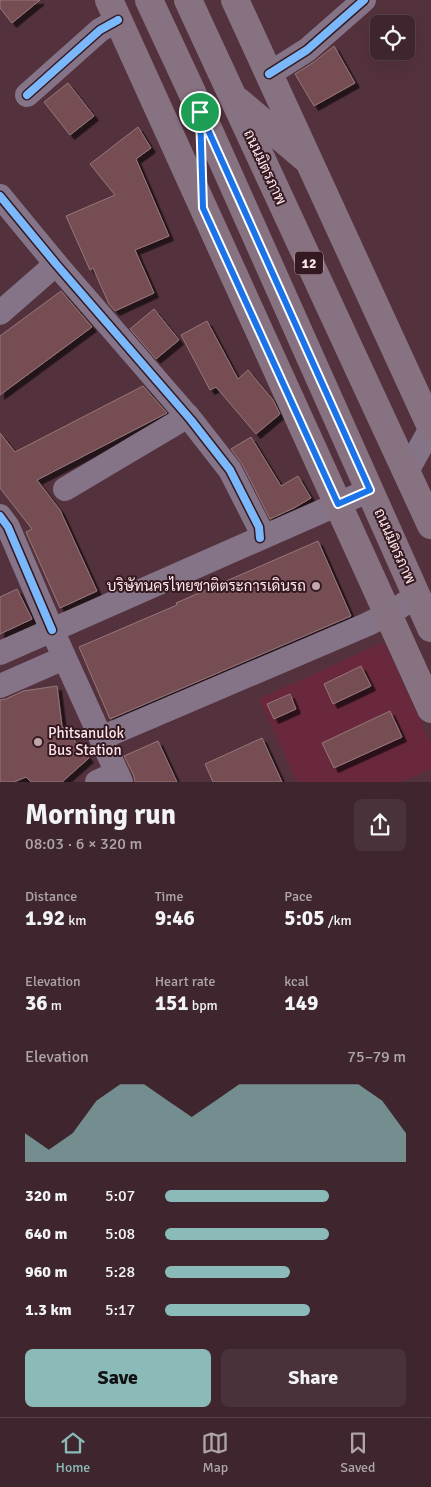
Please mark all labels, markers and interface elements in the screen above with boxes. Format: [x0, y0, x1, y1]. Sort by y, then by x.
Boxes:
map controls [370, 15, 415, 60]
button: locate [370, 15, 415, 60]
pin [179, 91, 221, 133]
icon: arrive [186, 98, 214, 126]
street label: ถนนมิตรภาพ [240, 127, 290, 207]
road number: 12 [295, 252, 323, 274]
street label: ถนนมิตรภาพ [370, 505, 420, 587]
place label: บริษัทนครไทยชาติตระการเดินรถ [107, 576, 306, 595]
marker: บริษัทนครไทยชาติตระการเดินรถ [310, 580, 322, 592]
place label: Phitsanulok Bus Station [48, 724, 125, 759]
marker: Phitsanulok Bus Station [32, 736, 44, 748]
text: Morning run [25, 798, 176, 832]
button: share [354, 799, 406, 851]
text: 08:03 · 6 × 320 m [25, 834, 142, 854]
text: Distance [25, 888, 77, 905]
text: Time [155, 888, 184, 905]
text: Pace [284, 888, 313, 905]
text: 1.92 [25, 905, 65, 931]
text: 9:46 [155, 905, 195, 931]
text: 5:05 [284, 905, 325, 931]
text: km [65, 912, 86, 929]
text: /km [325, 912, 352, 929]
text: Elevation [25, 973, 81, 990]
text: Heart rate [155, 973, 215, 990]
text: kcal [284, 973, 309, 990]
text: 36 [25, 990, 48, 1016]
text: 151 [155, 990, 189, 1016]
text: 149 [284, 990, 318, 1016]
text: m [48, 997, 62, 1014]
text: bpm [189, 997, 218, 1014]
text: Elevation [25, 1047, 89, 1067]
text: 75–79 m [347, 1047, 406, 1067]
text: 320 m [25, 1186, 67, 1206]
text: 5:07 [105, 1186, 135, 1206]
text: 640 m [25, 1224, 67, 1244]
text: 5:08 [105, 1224, 135, 1244]
text: 960 m [25, 1262, 67, 1282]
text: 5:28 [105, 1262, 135, 1282]
text: 1.3 km [25, 1300, 72, 1320]
text: 5:17 [105, 1300, 135, 1320]
button: Save [25, 1349, 211, 1407]
button: Share [221, 1349, 406, 1407]
tab: Home [55, 1429, 90, 1476]
tab: Map [201, 1429, 229, 1476]
tab: Saved [340, 1429, 376, 1476]

